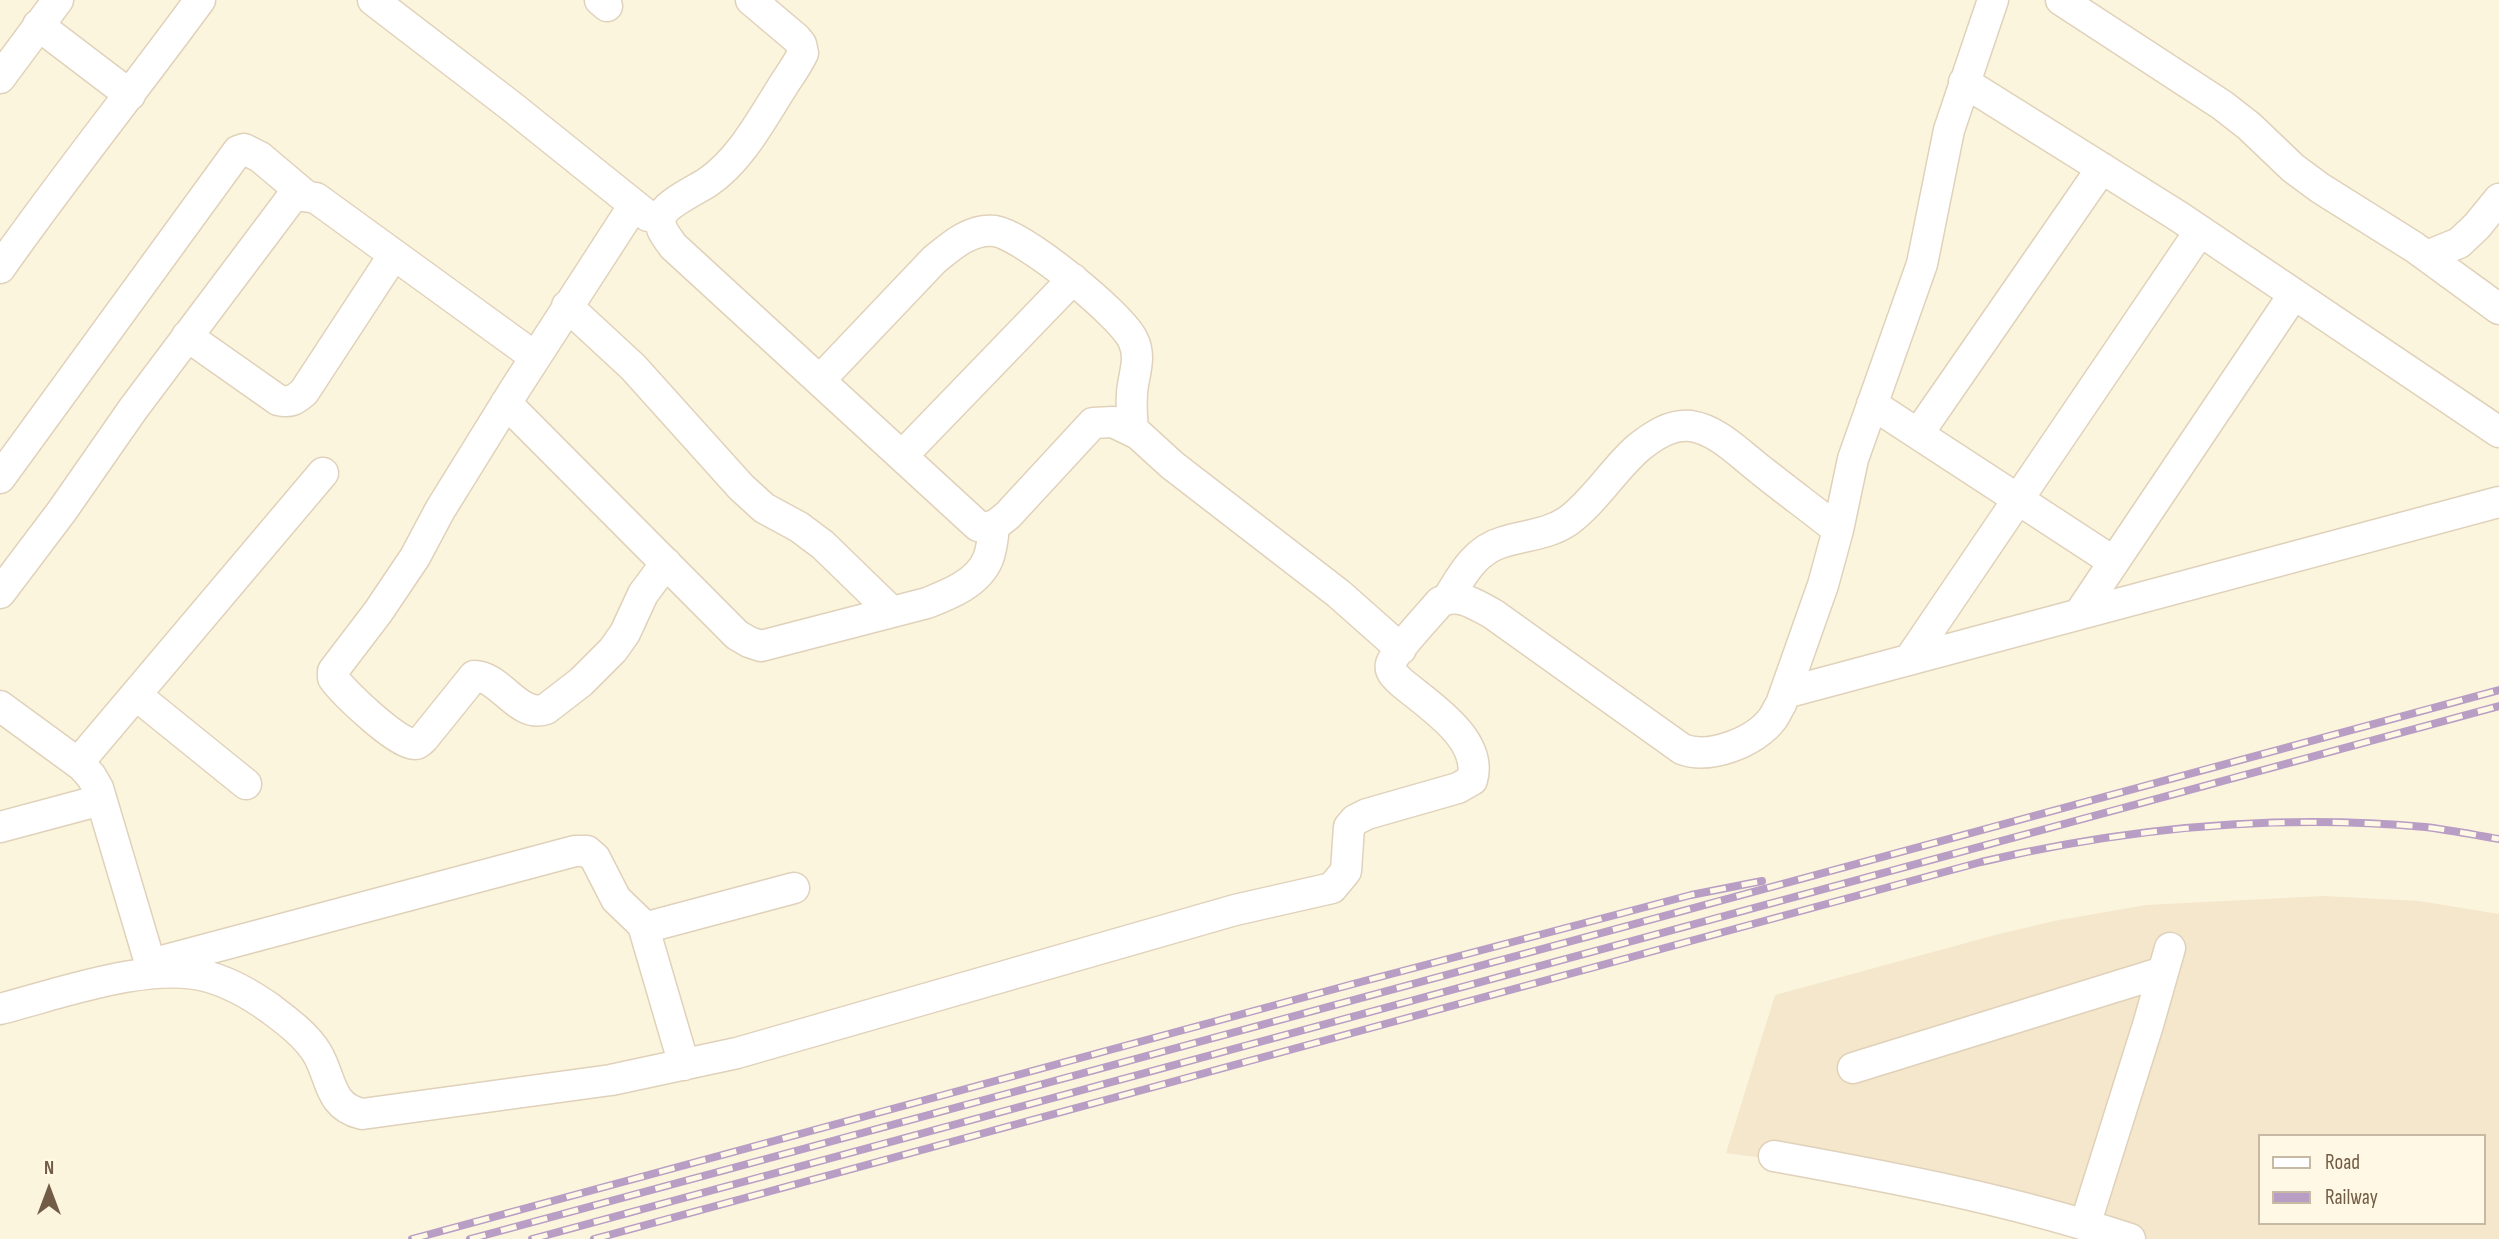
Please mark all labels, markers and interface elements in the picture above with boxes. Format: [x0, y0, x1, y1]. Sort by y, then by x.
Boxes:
legend [2258, 1134, 2485, 1225]
text: Road [2325, 1150, 2360, 1175]
north arrow [14, 1155, 84, 1225]
text: N [44, 1157, 54, 1180]
text: Railway [2325, 1185, 2378, 1210]

